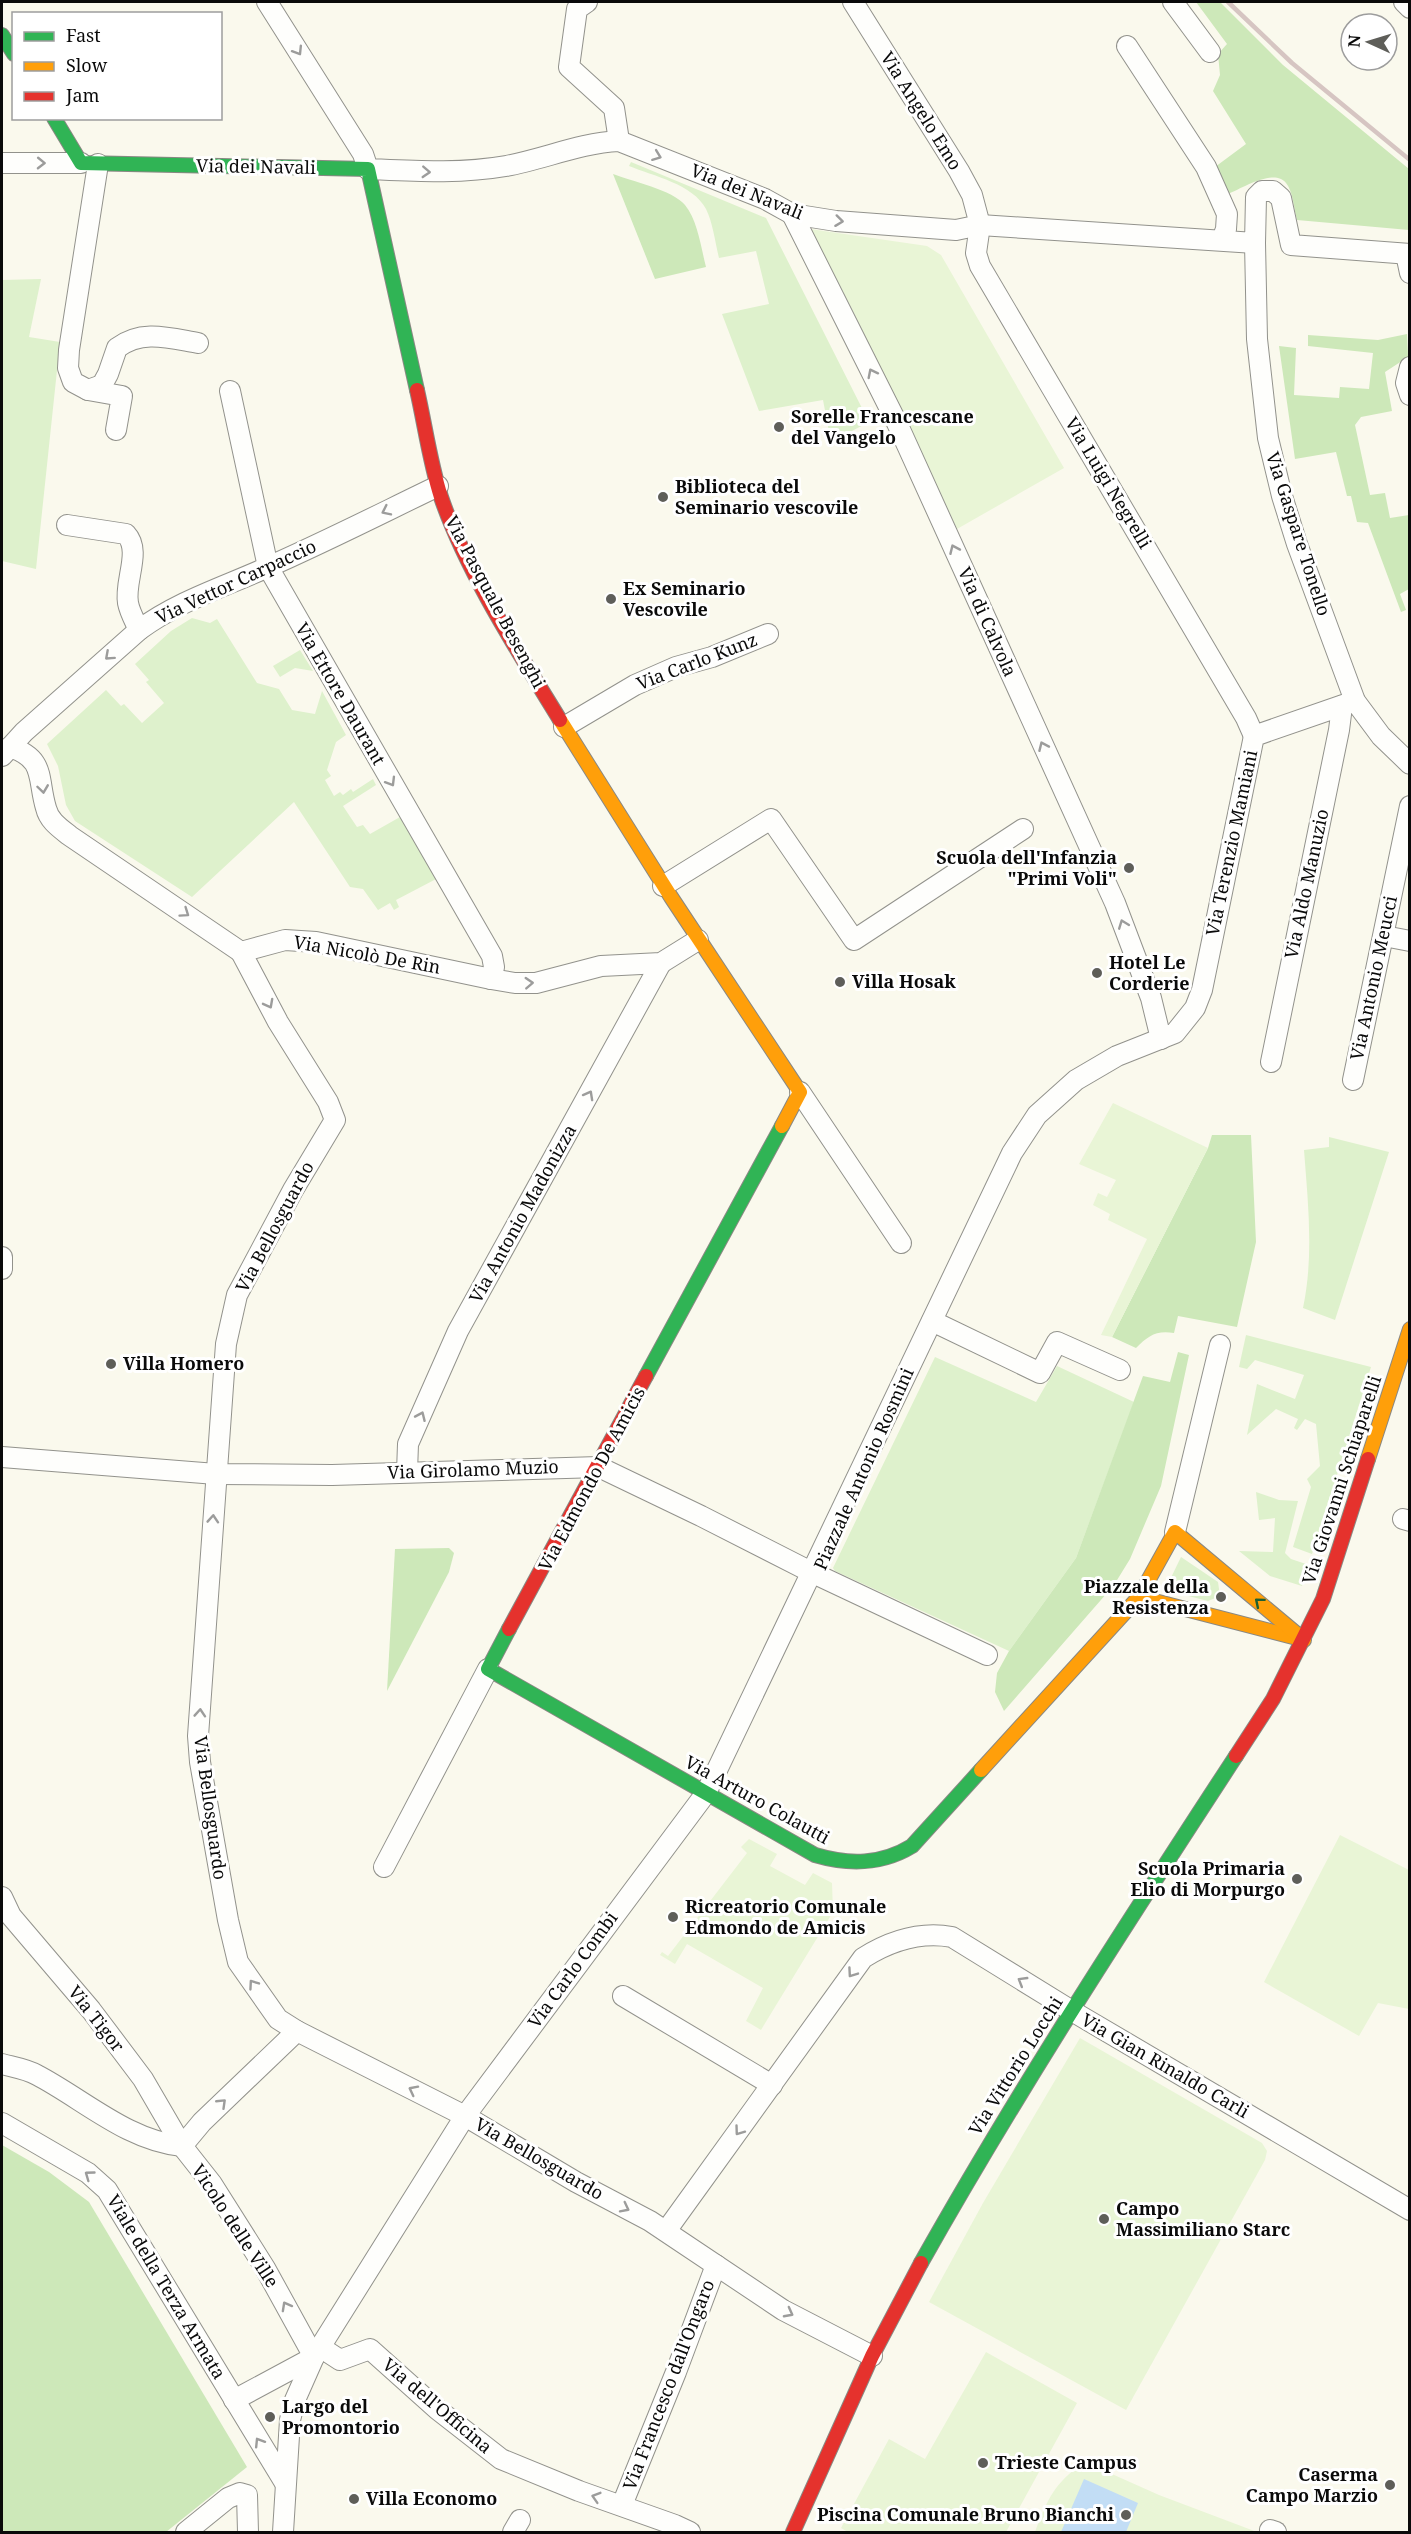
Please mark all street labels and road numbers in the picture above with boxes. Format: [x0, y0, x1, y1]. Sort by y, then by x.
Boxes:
street label: Via Angelo Emo [876, 47, 968, 174]
street label: Via dei Navali [196, 153, 316, 179]
street label: Via dei Navali [687, 158, 808, 225]
street label: Via Luigi Negrelli [1060, 412, 1158, 553]
street label: Via Gaspare Tonello [1261, 449, 1337, 619]
street label: Via Pasquale Besenghi [440, 511, 552, 692]
street label: Via Vettor Carpaccio [151, 533, 320, 629]
street label: Via di Calvola [953, 563, 1023, 680]
street label: Via Ettore Daurant [290, 618, 391, 769]
street label: Via Carlo Kunz [633, 627, 760, 695]
street label: Via Terenzio Mamiani [1200, 747, 1263, 938]
street label: Via Aldo Manuzio [1278, 807, 1334, 961]
street label: Via Antonio Meucci [1344, 893, 1402, 1062]
street label: Via Nicolò De Rin [292, 929, 443, 979]
street label: Via Antonio Madonizza [463, 1120, 581, 1307]
street label: Via Bellosguardo [229, 1157, 319, 1296]
street label: Piazzale Antonio Rosmini [808, 1363, 919, 1574]
street label: Via Giovanni Schiaparelli [1296, 1372, 1386, 1587]
street label: Via Edmondo De Amicis [532, 1382, 650, 1575]
street label: Via Girolamo Muzio [387, 1454, 559, 1484]
street label: Via Bellosguardo [189, 1734, 233, 1881]
street label: Via Arturo Colautti [681, 1749, 834, 1849]
street label: Via Carlo Combi [522, 1906, 623, 2032]
street label: Via Tigor [63, 1980, 131, 2057]
street label: Via Vittorio Locchi [963, 1991, 1068, 2139]
street label: Via Gian Rinaldo Carli [1077, 2007, 1254, 2123]
street label: Via Bellosguardo [471, 2111, 608, 2205]
street label: Vicolo delle Ville [187, 2159, 285, 2292]
street label: Viale della Terza Armata [102, 2190, 232, 2383]
street label: Via Francesco dall'Ongaro [617, 2276, 719, 2493]
street label: Via dell'Officina [378, 2352, 498, 2458]

